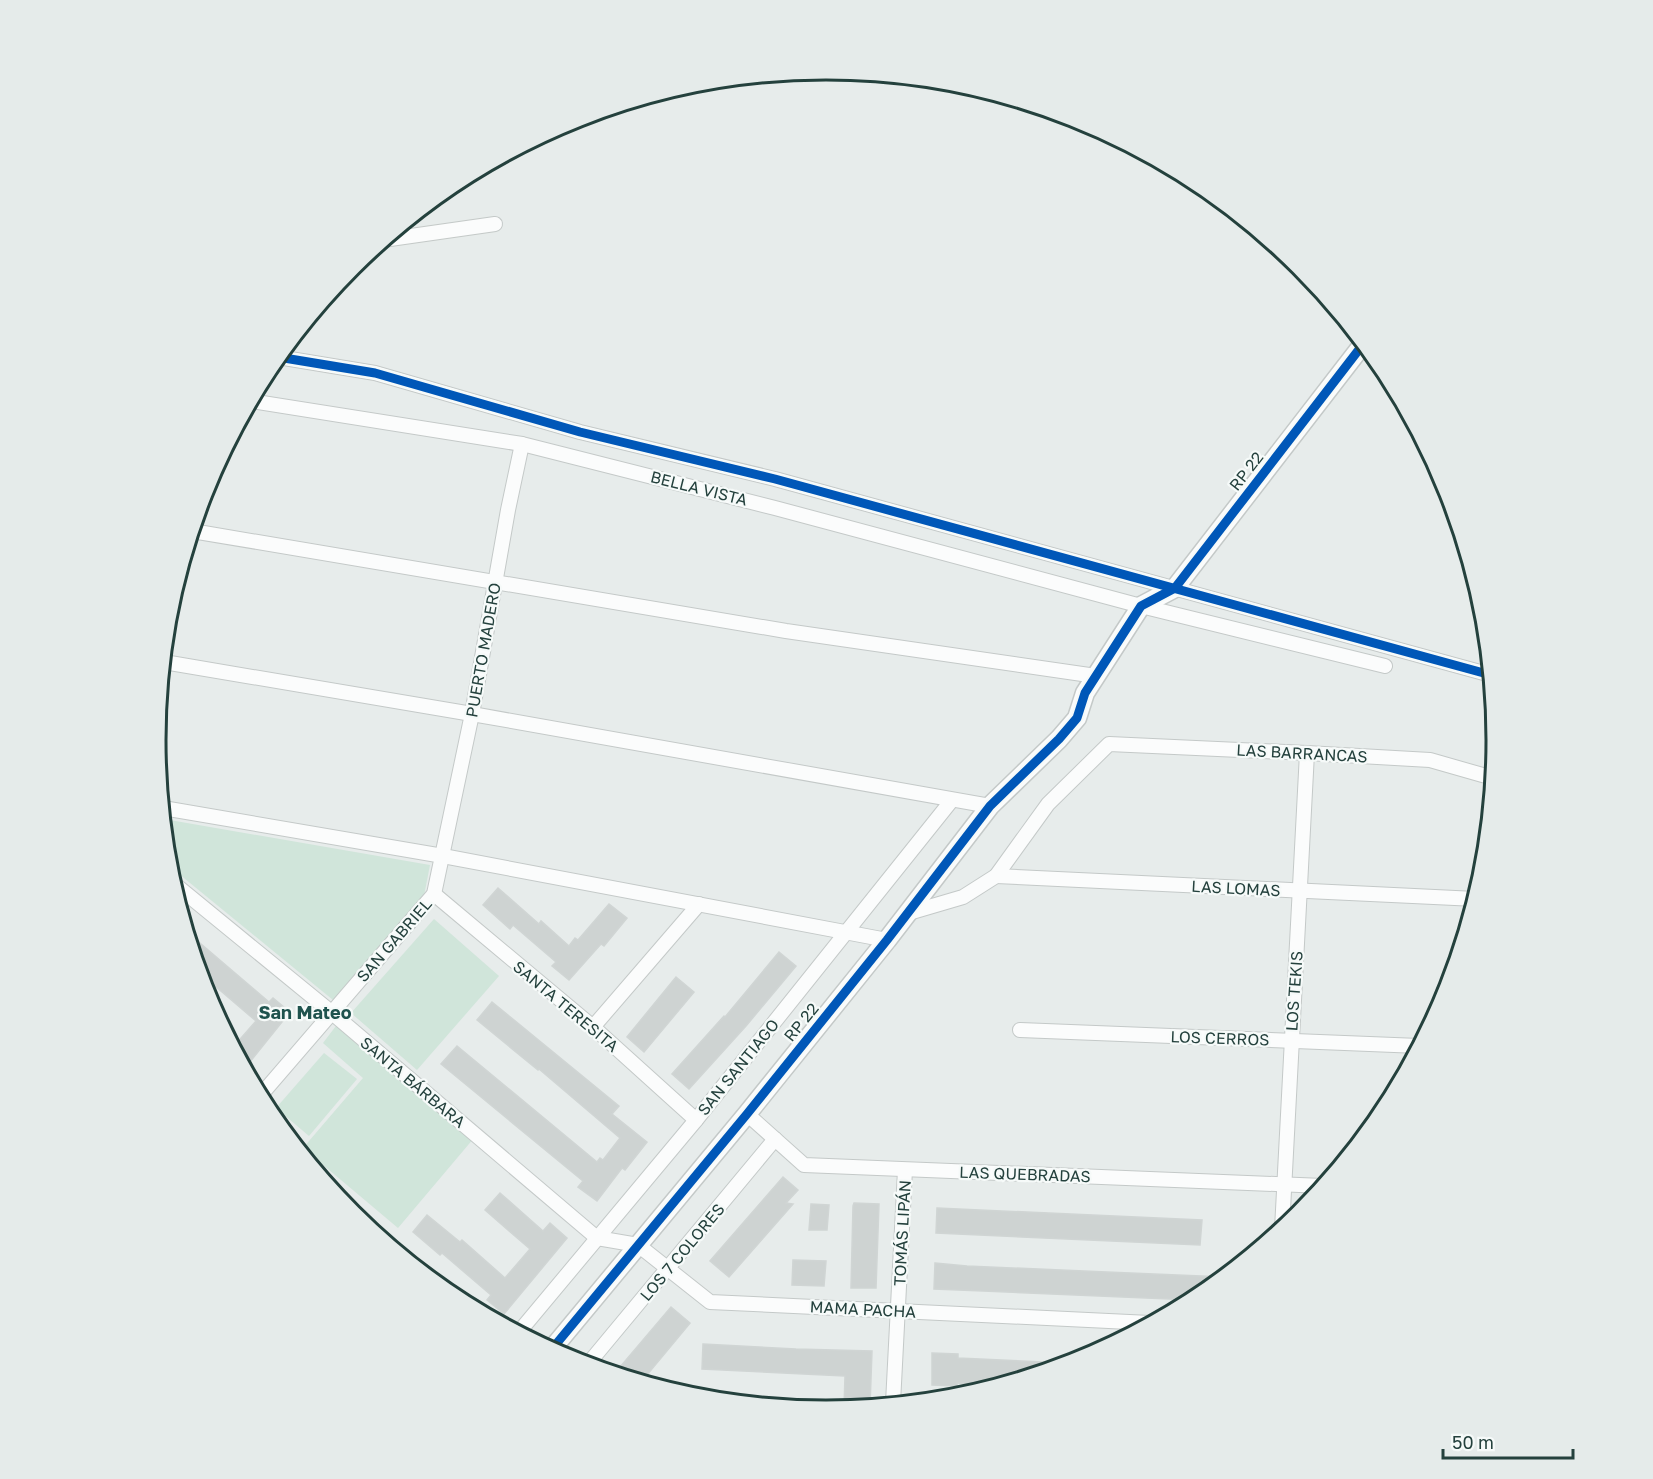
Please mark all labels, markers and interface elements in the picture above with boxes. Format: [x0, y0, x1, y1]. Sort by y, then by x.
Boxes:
street label: RP 22 [1225, 448, 1267, 494]
street label: BELLA VISTA [648, 466, 750, 510]
street label: PUERTO MADERO [461, 581, 505, 719]
street label: LAS BARRANCAS [1236, 740, 1368, 766]
street label: LAS LOMAS [1191, 876, 1281, 900]
street label: SAN GABRIEL [352, 894, 436, 986]
street label: LOS TEKIS [1281, 950, 1307, 1032]
street label: SANTA TERESITA [509, 956, 623, 1056]
street label: RP 22 [779, 999, 823, 1045]
district label: San Mateo [259, 1001, 352, 1023]
street label: SAN SANTIAGO [693, 1015, 783, 1119]
street label: LOS CERROS [1170, 1026, 1270, 1050]
street label: SANTA BÁRBARA [356, 1032, 470, 1132]
street label: LAS QUEBRADAS [959, 1162, 1091, 1186]
street label: TOMÁS LIPÁN [889, 1179, 915, 1287]
street label: LOS 7 COLORES [635, 1199, 729, 1305]
street label: MAMA PACHA [809, 1296, 917, 1322]
scale bar [1443, 1422, 1574, 1460]
text: 50 m [1452, 1431, 1494, 1453]

